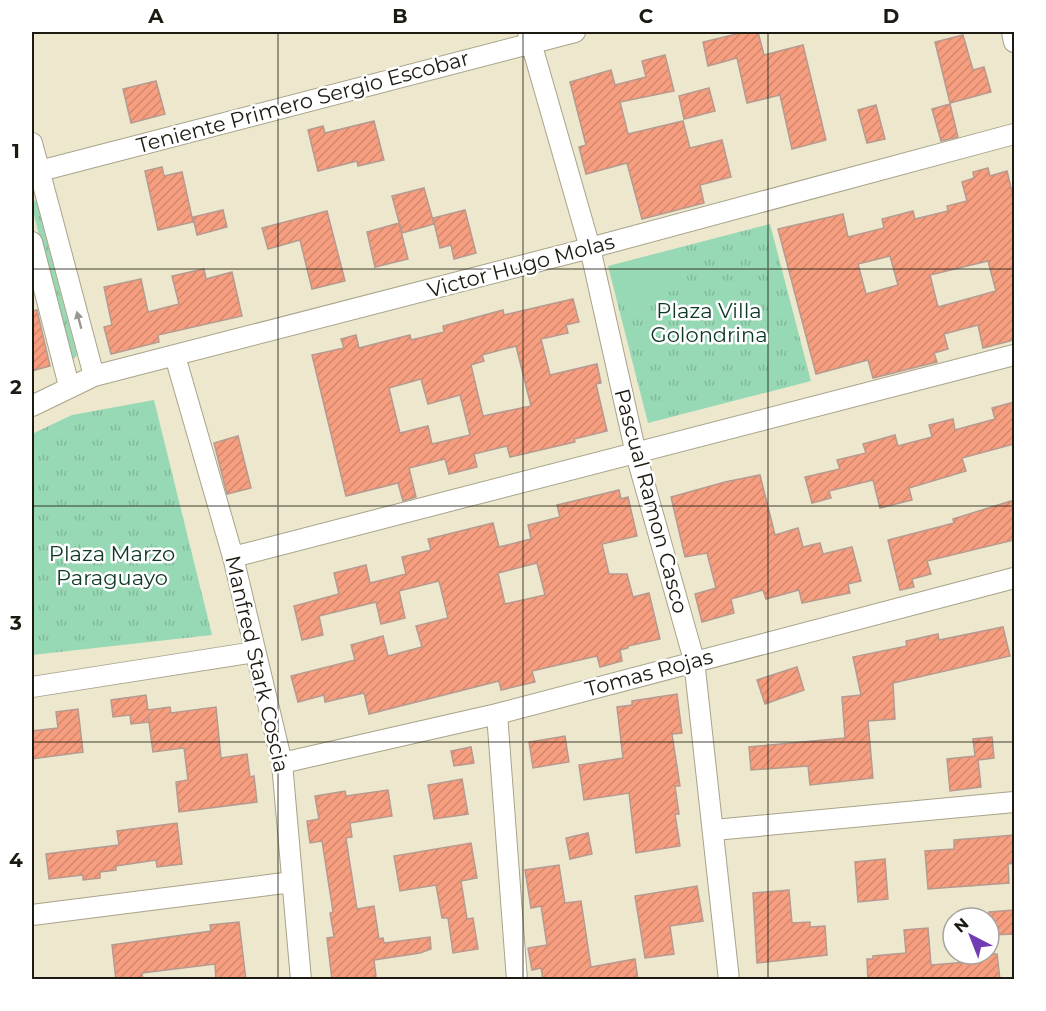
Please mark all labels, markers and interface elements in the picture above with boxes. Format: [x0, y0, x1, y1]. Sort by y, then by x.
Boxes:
text: A [147, 4, 164, 28]
text: B [392, 4, 408, 28]
text: C [639, 4, 654, 28]
text: D [883, 4, 899, 28]
street label: Teniente Primero Sergio Escobar [134, 45, 472, 158]
text: 1 [12, 139, 20, 163]
street label: Victor Hugo Molas [424, 228, 617, 303]
park label: Plaza Villa Golondrina [650, 298, 768, 347]
one-way arrow [74, 311, 83, 329]
text: 2 [10, 375, 22, 399]
street label: Pascual Ramon Casco [609, 386, 694, 616]
park label: Plaza Marzo Paraguayo [49, 541, 175, 590]
street label: Manfred Stark Coscia [220, 553, 295, 775]
text: 3 [9, 611, 22, 635]
street label: Tomas Rojas [582, 643, 715, 702]
text: 4 [9, 848, 23, 872]
north arrow [941, 906, 1001, 966]
text: N [950, 914, 972, 937]

